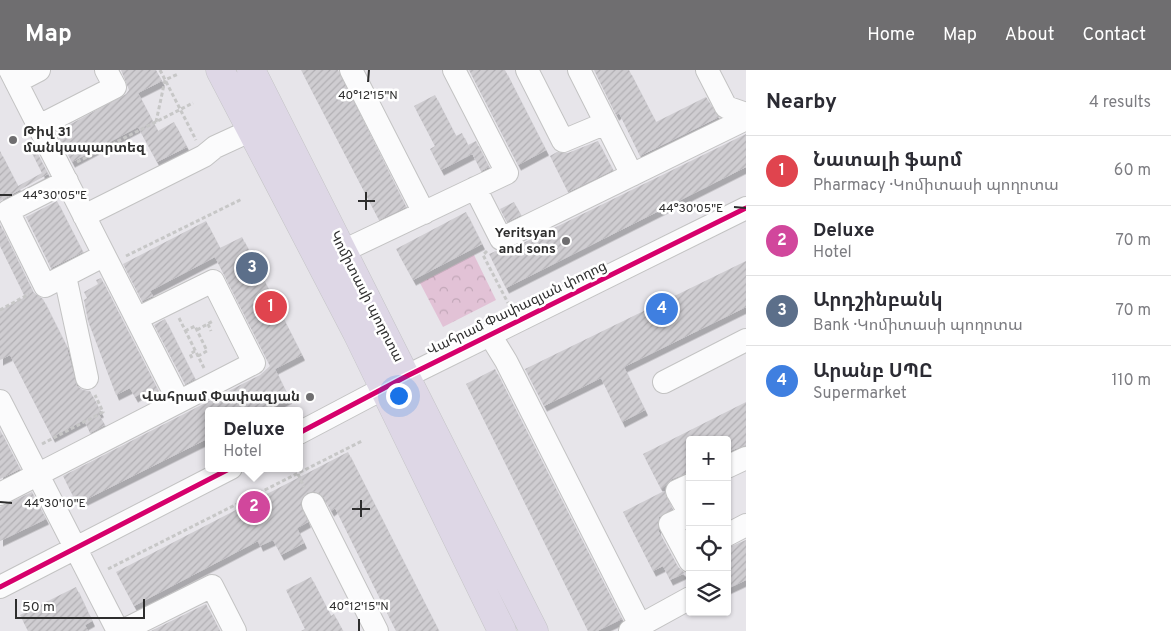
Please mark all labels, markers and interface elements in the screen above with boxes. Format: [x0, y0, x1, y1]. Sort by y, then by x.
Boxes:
text: Map [25, 20, 72, 50]
text: Home [867, 24, 915, 47]
text: Map [943, 24, 977, 47]
text: About [1005, 24, 1054, 47]
text: Contact [1082, 24, 1146, 47]
text: 40°12'15"N [338, 88, 398, 104]
text: Nearby [766, 89, 837, 116]
text: 4 results [1089, 93, 1151, 113]
place label: Թիվ 31 մանկապարտեզ [23, 124, 146, 157]
marker: Թիվ 31 մանկապարտեզ [7, 134, 19, 146]
text: Նատալի ֆարմ [813, 149, 962, 173]
text: 1 [779, 161, 785, 181]
text: 60 m [1114, 161, 1151, 181]
text: Pharmacy · Կոմիտասի պողոտա [813, 176, 1059, 196]
text: 44°30'05"E [23, 188, 87, 204]
text: 44°30'05"E [659, 201, 723, 217]
text: Deluxe [813, 219, 875, 243]
place label: Yeritsyan and sons [494, 225, 556, 258]
street label: Կոմիտասի պողոտա [326, 229, 406, 365]
text: 2 [777, 231, 787, 251]
text: 70 m [1116, 231, 1151, 251]
marker: Yeritsyan and sons [560, 235, 572, 247]
text: Hotel [813, 243, 852, 263]
pin: 3 [236, 249, 268, 287]
street label: Վահրամ Փափազյան փողոց [424, 258, 610, 360]
pin: 1 [255, 288, 287, 326]
text: Արդշինբանկ [813, 289, 943, 313]
pin: 4 [646, 290, 678, 328]
text: 3 [777, 301, 787, 321]
text: 70 m [1116, 301, 1151, 321]
text: Bank · Կոմիտասի պողոտա [813, 316, 1023, 336]
text: Արանբ ՍՊԸ [813, 360, 933, 384]
text: 4 [777, 371, 787, 391]
text: 110 m [1111, 371, 1151, 391]
your location [386, 383, 412, 409]
text: Supermarket [813, 384, 907, 404]
place label: Վահրամ Փափազյան [142, 389, 300, 406]
marker: Վահրամ Փափազյան [304, 391, 316, 403]
popup [205, 407, 303, 472]
text: Deluxe [223, 418, 285, 442]
map controls [686, 436, 731, 616]
button: + [686, 436, 731, 481]
text: Hotel [223, 442, 262, 462]
button: − [686, 481, 731, 526]
pin: 2 [238, 488, 270, 526]
text: 44°30'10"E [24, 496, 86, 512]
button: locate [686, 526, 731, 571]
button: layers [686, 571, 731, 616]
scale bar [15, 596, 145, 619]
text: 50 m [22, 599, 55, 616]
text: 40°12'15"N [329, 599, 389, 615]

